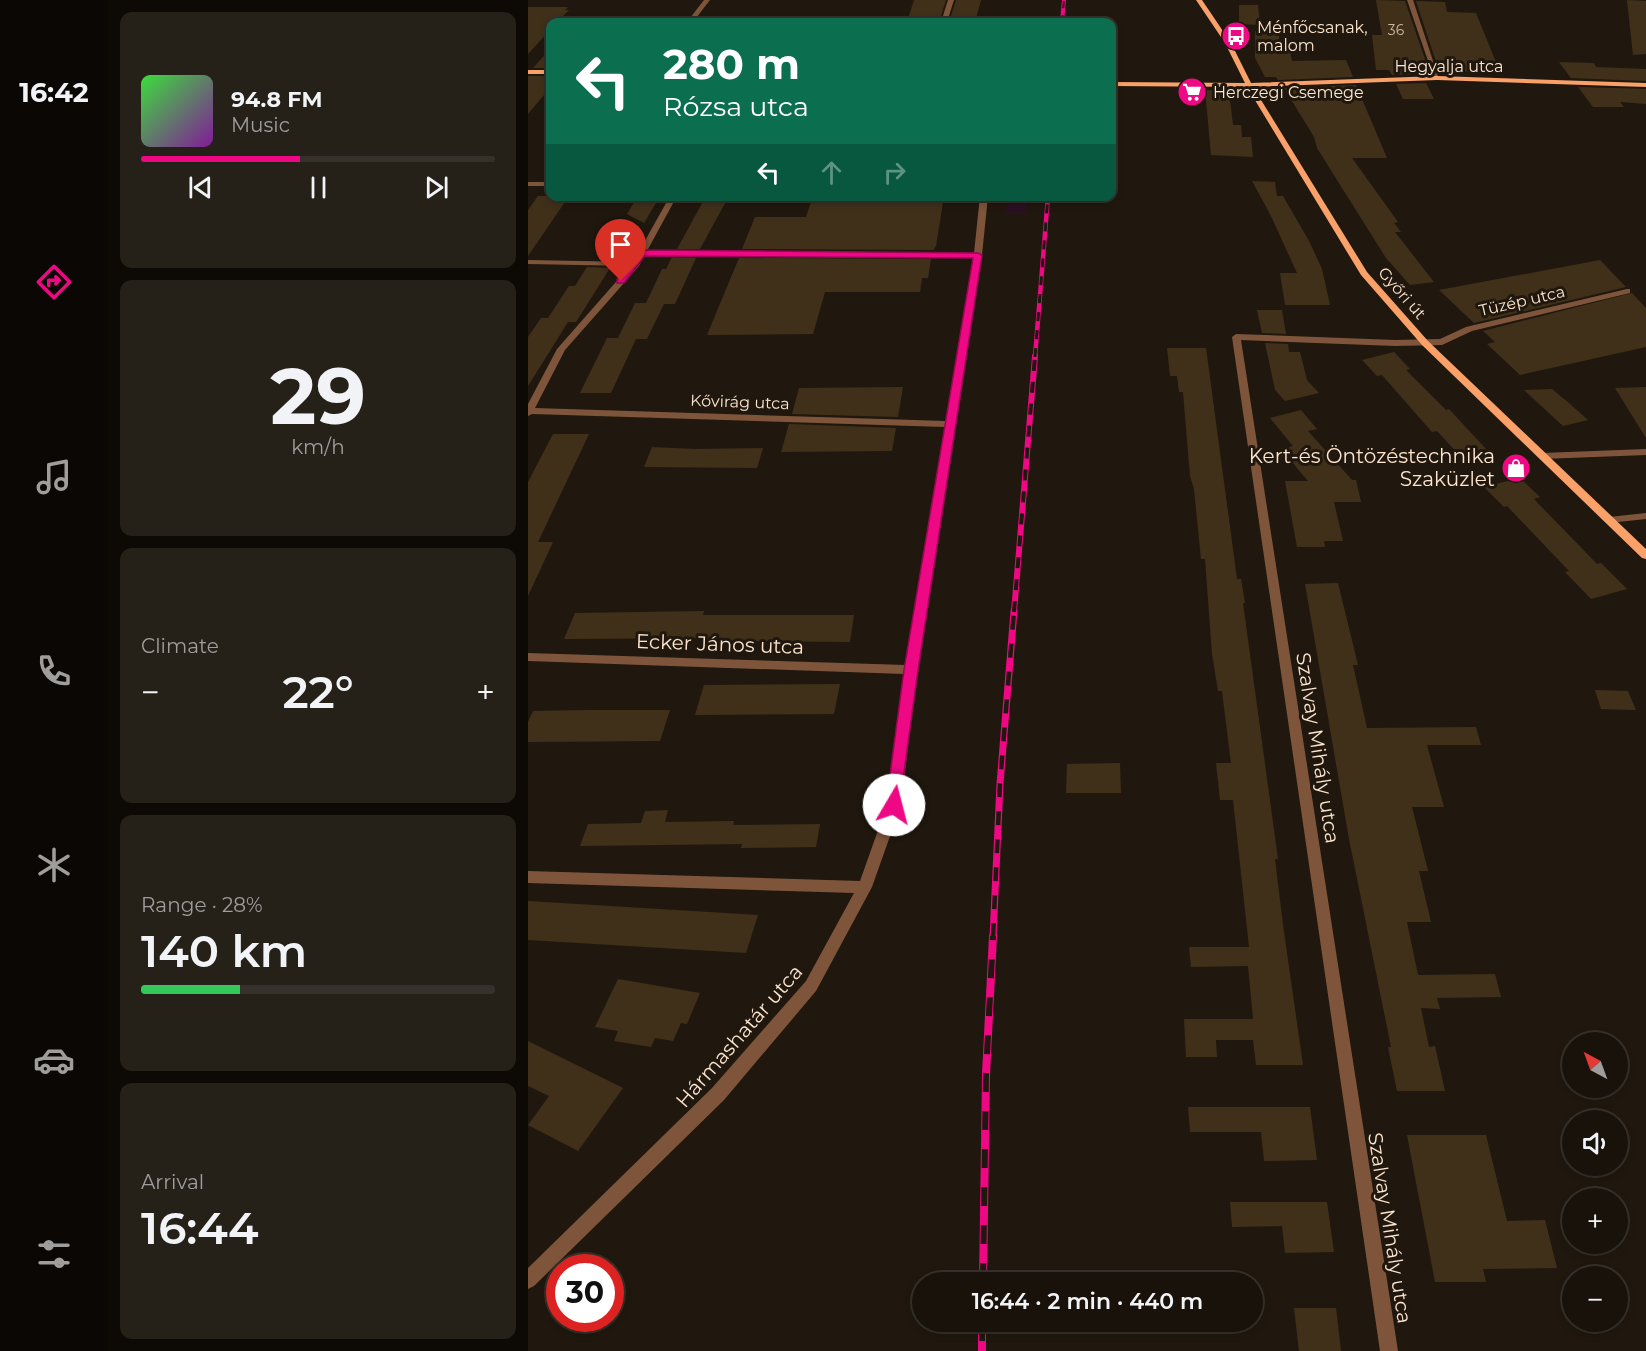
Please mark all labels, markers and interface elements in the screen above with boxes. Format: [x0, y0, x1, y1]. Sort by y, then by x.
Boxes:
place label: Ménfőcsanak, malom [1257, 18, 1368, 55]
bus stop icon: Ménfőcsanak, malom [1220, 20, 1252, 52]
house number: 36 [1388, 21, 1405, 39]
text: 280 m [663, 38, 800, 90]
icon: left [564, 42, 642, 120]
street label: Hegyalja utca [1394, 57, 1504, 76]
text: 16:42 [19, 76, 89, 109]
supermarket icon: Herczegi Csemege [1176, 76, 1208, 108]
place label: Herczegi Csemege [1213, 83, 1364, 102]
text: 94.8 FM [231, 86, 322, 113]
text: Rózsa utca [663, 90, 809, 123]
text: Music [231, 113, 290, 137]
icon: left [752, 156, 785, 189]
icon: ahead [815, 156, 848, 189]
icon: right [878, 156, 911, 189]
icon: previous [184, 171, 217, 204]
icon: pause [302, 171, 335, 204]
icon: next [420, 171, 453, 204]
pin [595, 219, 646, 281]
icon: arrive [604, 228, 637, 261]
icon: directions [33, 261, 75, 303]
street label: Győri út [1374, 263, 1430, 323]
street label: Tüzép utca [1477, 282, 1567, 320]
text: 29 [270, 348, 366, 444]
street label: Kővirág utca [690, 391, 790, 413]
text: km/h [291, 435, 345, 459]
place label: Kert-és Öntözéstechnika Szaküzlet [1249, 444, 1495, 491]
shop icon: Kert-és Öntözéstechnika Szaküzlet [1500, 452, 1532, 484]
icon: music [33, 456, 75, 498]
street label: Ecker János utca [635, 629, 805, 659]
text: Climate [141, 634, 219, 658]
icon: phone [33, 650, 75, 692]
street label: Szalvay Mihály utca [1291, 651, 1345, 845]
text: 22° [282, 664, 354, 719]
text: − [141, 672, 160, 712]
text: + [476, 672, 495, 712]
position arrow [862, 773, 926, 837]
icon: climate [33, 844, 75, 886]
text: Range · 28% [141, 893, 262, 917]
text: 140 km [141, 923, 307, 978]
street label: Hármashatár utca [671, 960, 807, 1112]
north arrow [1562, 1032, 1628, 1098]
map controls [1562, 1032, 1628, 1332]
icon: car [33, 1039, 75, 1081]
button: sound [1562, 1110, 1628, 1176]
street label: Szalvay Mihály utca [1363, 1131, 1417, 1325]
text: Arrival [141, 1170, 204, 1194]
button: + [1562, 1188, 1628, 1254]
text: 16:44 [141, 1200, 258, 1255]
icon: filters [33, 1233, 75, 1275]
speed limit sign: 30 [546, 1254, 624, 1332]
button: − [1562, 1266, 1628, 1332]
text: 16:44 · 2 min · 440 m [972, 1288, 1203, 1315]

